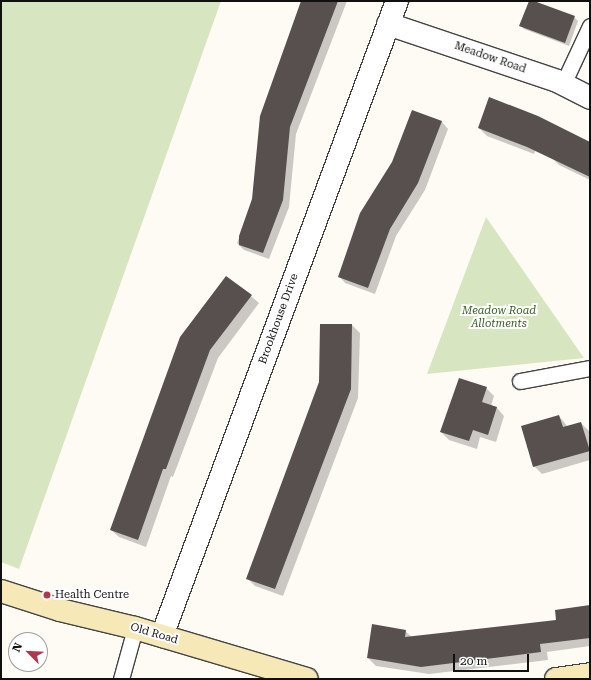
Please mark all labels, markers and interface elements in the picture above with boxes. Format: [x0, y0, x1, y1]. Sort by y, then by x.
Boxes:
street label: Meadow Road [453, 40, 527, 76]
street label: Brookhouse Drive [256, 272, 302, 366]
park label: Meadow Road Allotments [462, 305, 536, 331]
place label: Health Centre [55, 588, 129, 602]
marker: Health Centre [42, 590, 52, 600]
street label: Old Road [129, 621, 179, 647]
north arrow [8, 632, 48, 672]
text: N [10, 641, 25, 654]
scale bar [455, 646, 531, 672]
text: 20 m [460, 654, 487, 668]

